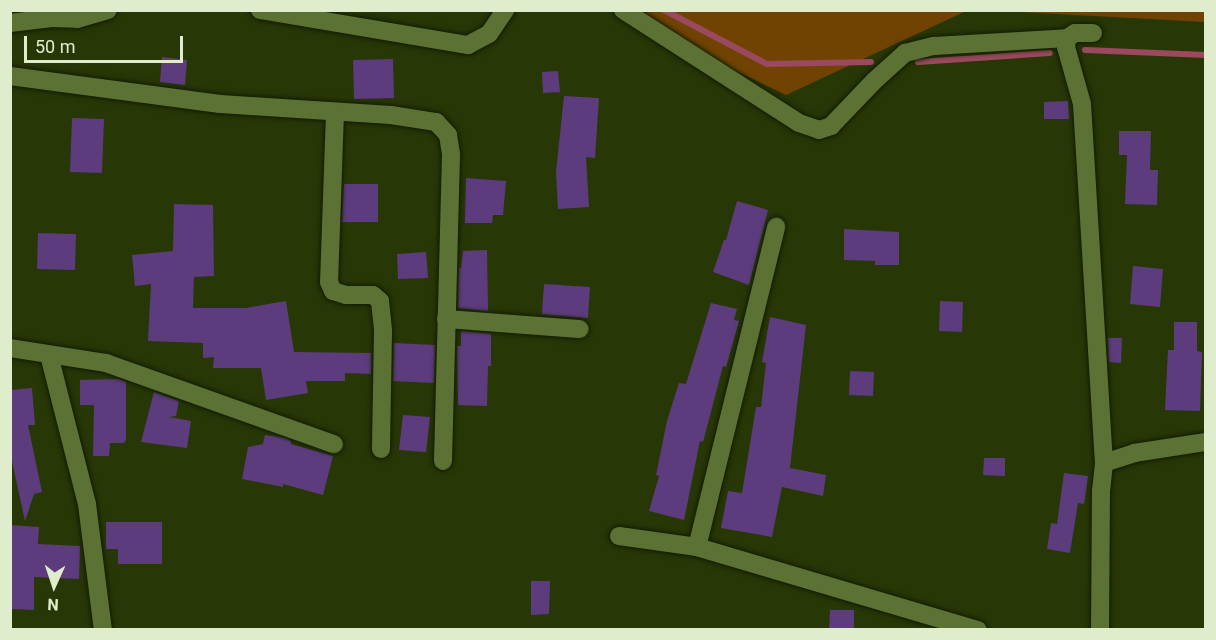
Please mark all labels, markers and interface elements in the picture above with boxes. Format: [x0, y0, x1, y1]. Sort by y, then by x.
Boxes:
scale bar [27, 24, 186, 62]
text: 50 m [35, 36, 75, 57]
north arrow [24, 556, 84, 616]
text: N [47, 595, 59, 614]

